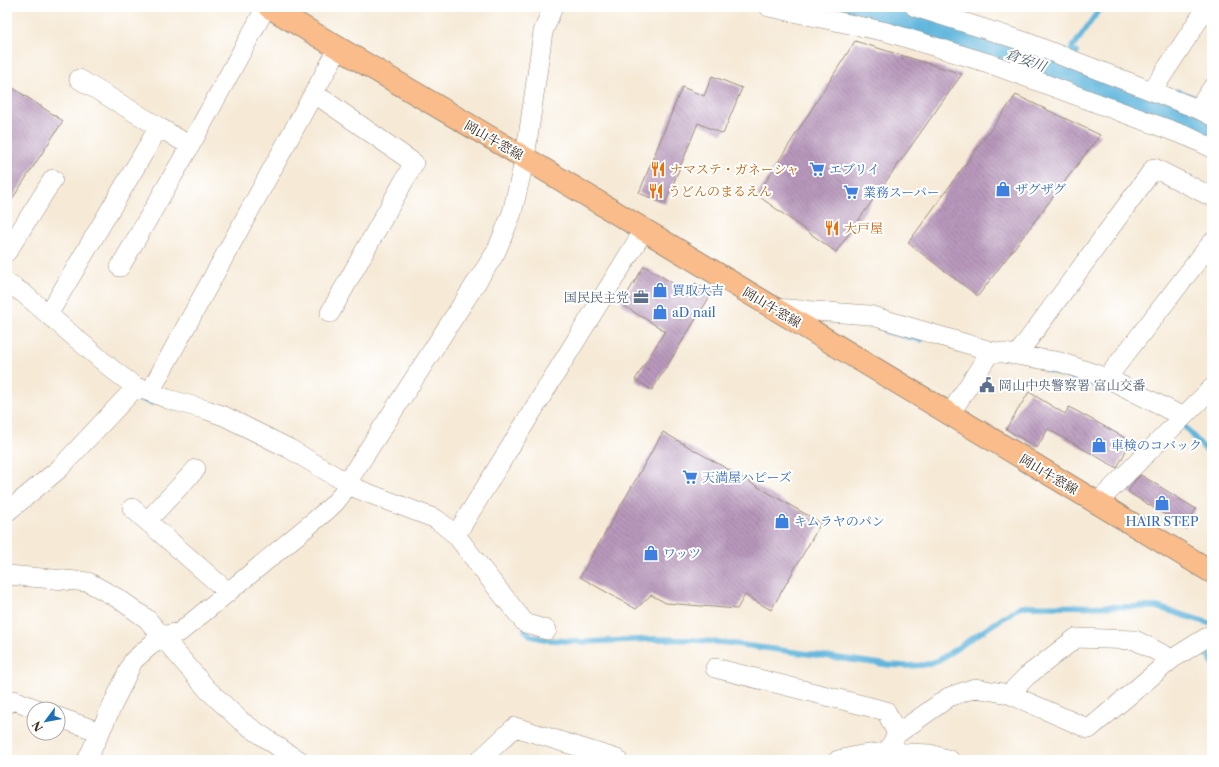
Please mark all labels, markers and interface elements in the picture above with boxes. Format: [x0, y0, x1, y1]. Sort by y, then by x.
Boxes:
water label: 倉安川 [1003, 44, 1051, 76]
street label: 岡山牛窓線 [462, 117, 526, 163]
restaurant icon: ナマステ・ガネーシャ [649, 160, 667, 178]
supermarket icon: エブリイ [808, 160, 826, 178]
place label: ナマステ・ガネーシャ [670, 161, 799, 177]
place label: エブリイ [829, 161, 880, 177]
shop icon: ザグザグ [994, 180, 1012, 198]
place label: ザグザグ [1015, 181, 1066, 197]
restaurant icon: うどんのまるえん [647, 182, 665, 200]
place label: うどんのまるえん [668, 183, 772, 199]
supermarket icon: 業務スーパー [842, 183, 860, 201]
place label: 業務スーパー [863, 184, 940, 200]
restaurant icon: 大戸屋 [823, 219, 841, 237]
place label: 大戸屋 [844, 220, 883, 236]
shop icon: 買取大吉 [651, 281, 669, 299]
place label: 買取大吉 [672, 282, 724, 298]
street label: 岡山牛窓線 [740, 283, 804, 331]
office icon: 国民民主党 [632, 288, 650, 306]
place label: 国民民主党 [564, 289, 629, 305]
shop icon: aD nail [651, 303, 669, 321]
place label: aD nail [672, 304, 716, 320]
public building icon: 岡山中央警察署 富山交番 [978, 376, 996, 394]
place label: 岡山中央警察署 富山交番 [999, 377, 1145, 393]
shop icon: 車検のコバック [1090, 436, 1108, 454]
place label: 車検のコバック [1111, 437, 1202, 453]
street label: 岡山牛窓線 [1017, 450, 1081, 498]
supermarket icon: 天満屋ハピーズ [681, 468, 699, 486]
place label: 天満屋ハピーズ [702, 469, 792, 485]
shop icon: HAIR STEP [1153, 494, 1171, 512]
shop icon: キムラヤのパン [773, 512, 791, 530]
place label: キムラヤのパン [794, 513, 885, 529]
place label: HAIR STEP [1125, 513, 1199, 529]
shop icon: ワッツ [642, 544, 660, 562]
place label: ワッツ [663, 545, 701, 561]
north arrow [26, 701, 66, 741]
text: N [29, 718, 46, 734]

